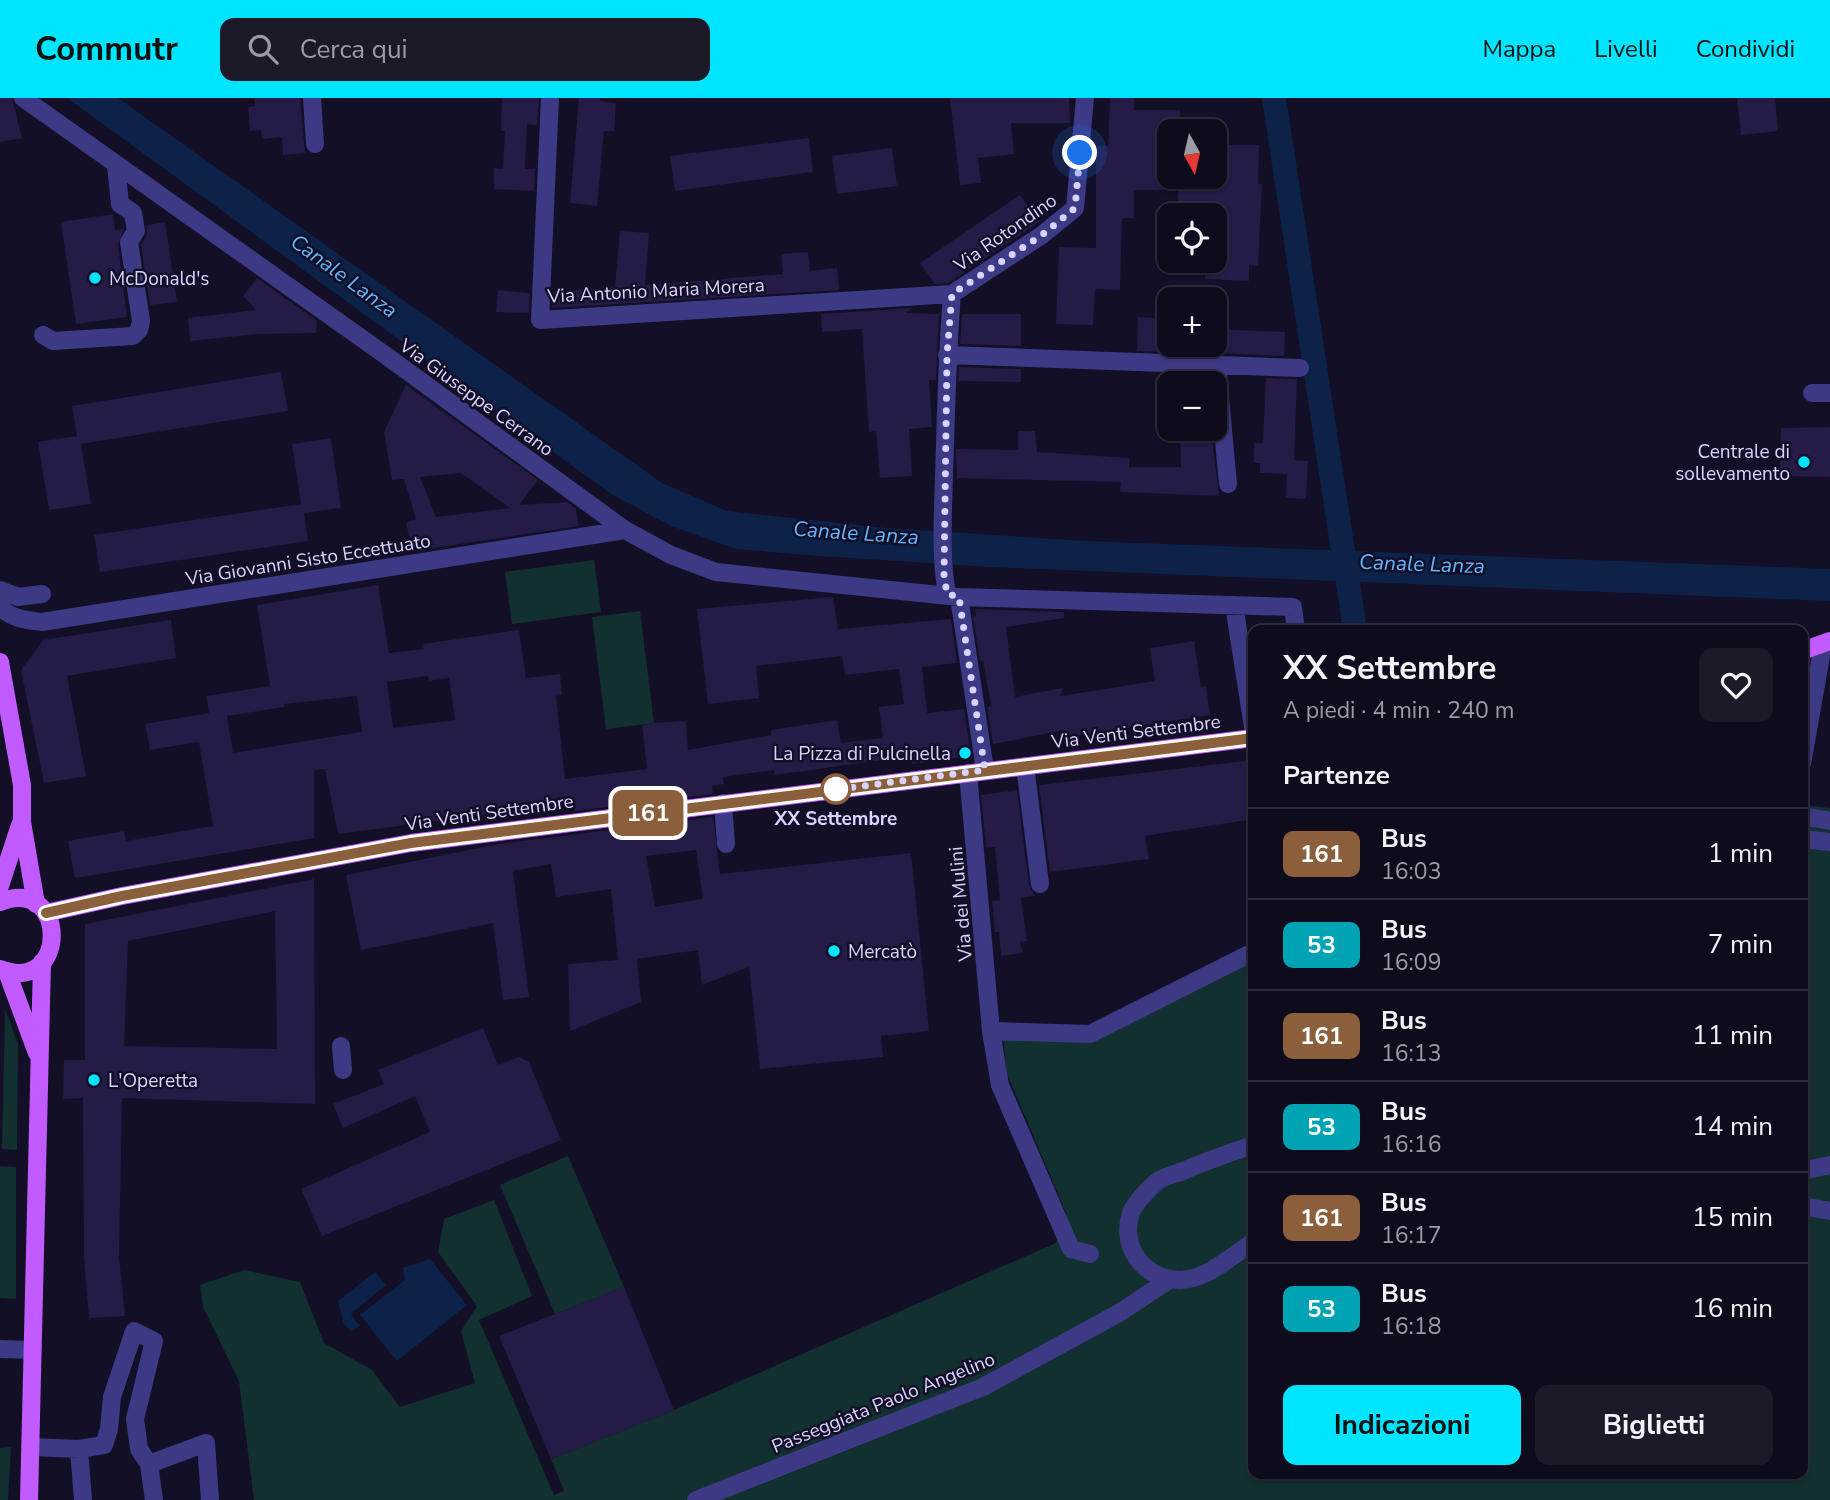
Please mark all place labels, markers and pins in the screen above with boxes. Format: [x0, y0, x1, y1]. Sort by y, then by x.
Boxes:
place label: McDonald's [109, 266, 210, 292]
marker: McDonald's [87, 270, 103, 286]
place label: Centrale di sollevamento [1675, 439, 1790, 487]
marker: Centrale di sollevamento [1796, 454, 1812, 470]
place label: La Pizza di Pulcinella [773, 741, 951, 767]
marker: La Pizza di Pulcinella [957, 745, 973, 761]
marker: XX Settembre [821, 774, 851, 804]
place label: XX Settembre [774, 806, 897, 832]
place label: Mercatò [848, 939, 917, 965]
marker: Mercatò [826, 943, 842, 959]
place label: L'Operetta [108, 1068, 198, 1094]
marker: L'Operetta [86, 1072, 102, 1088]

